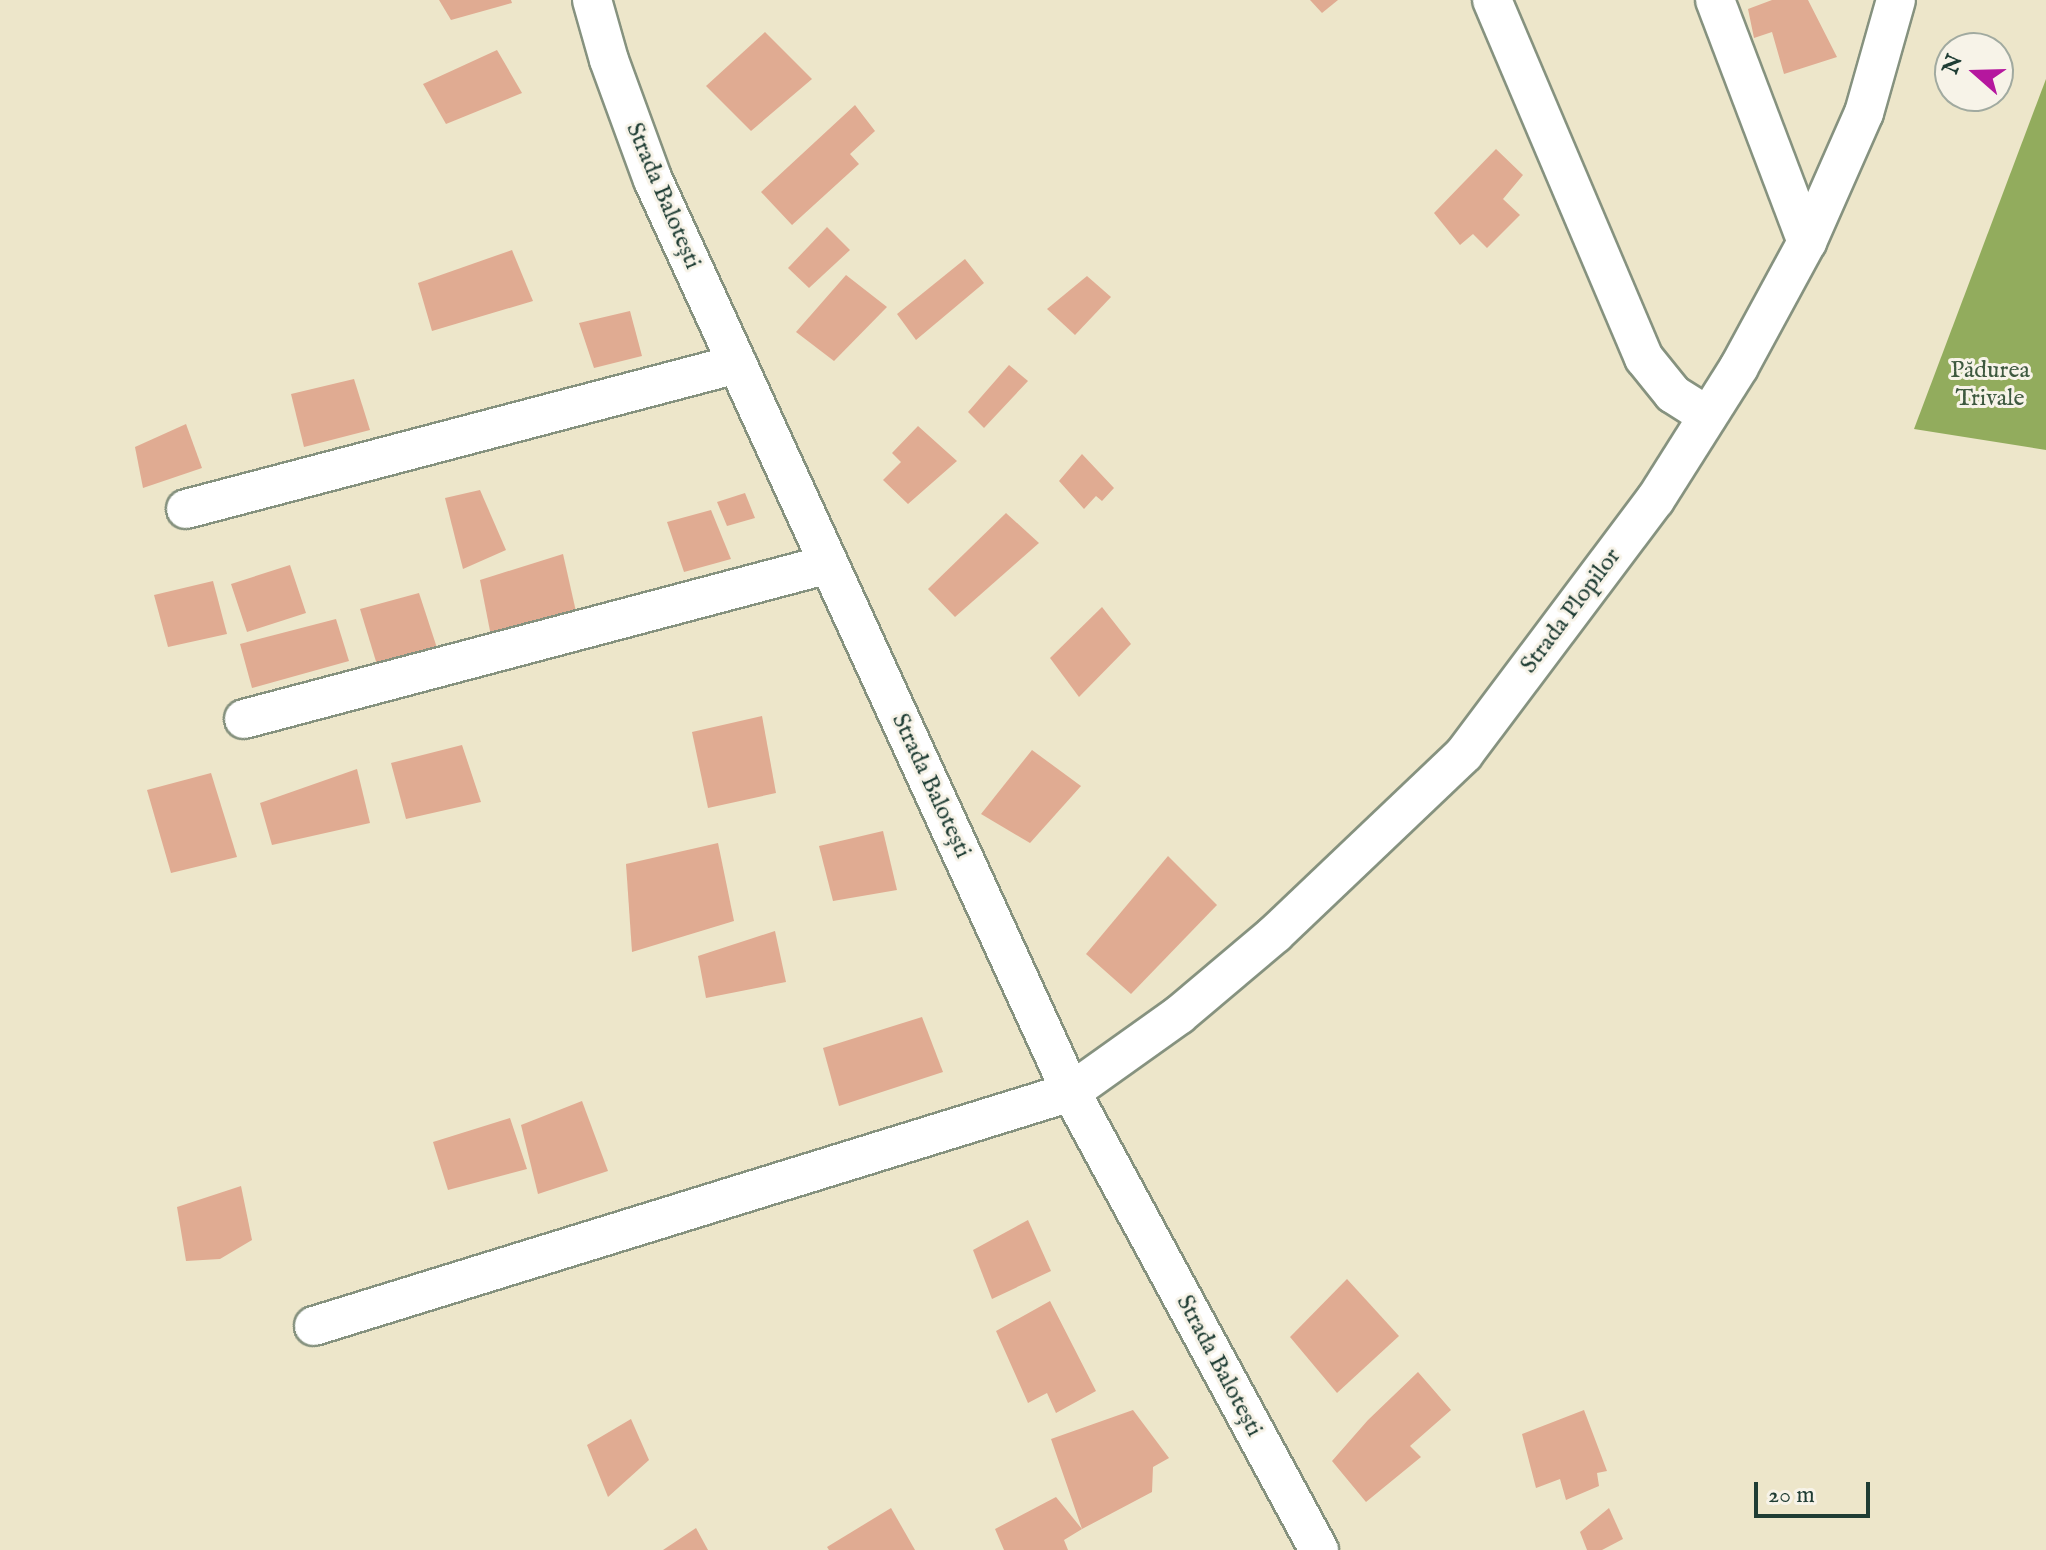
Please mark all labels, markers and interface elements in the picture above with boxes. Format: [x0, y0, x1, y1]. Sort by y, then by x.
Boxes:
north arrow [1934, 32, 2014, 112]
text: N [1937, 51, 1970, 78]
street label: Strada Balotești [619, 119, 707, 273]
park label: Pădurea Trivale [1950, 357, 2030, 413]
street label: Strada Plopilor [1515, 543, 1627, 679]
street label: Strada Balotești [885, 709, 977, 863]
street label: Strada Balotești [1170, 1290, 1268, 1442]
scale bar [1758, 1466, 1874, 1516]
text: 20 m [1768, 1480, 1815, 1511]

